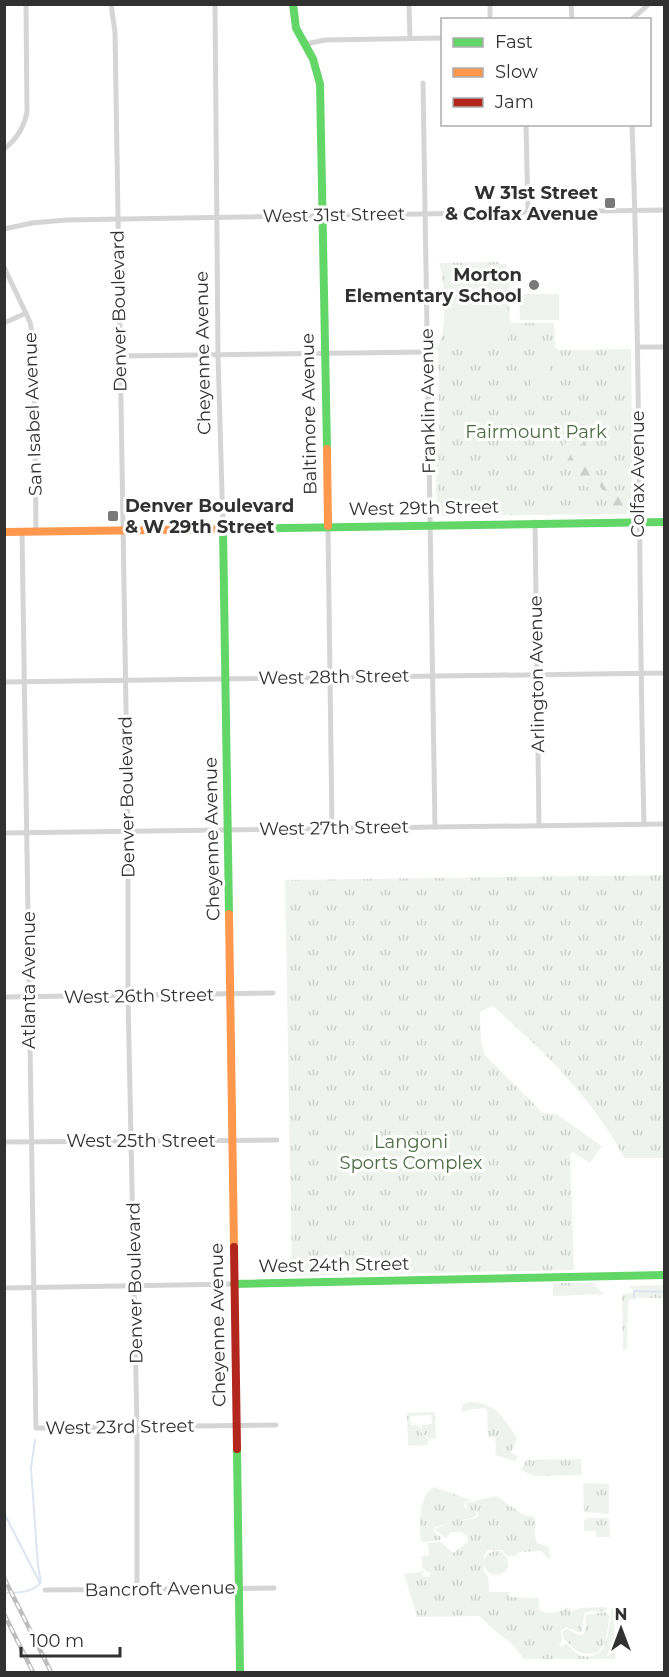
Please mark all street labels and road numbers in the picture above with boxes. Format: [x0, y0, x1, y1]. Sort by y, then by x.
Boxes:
street label: West 31st Street [263, 203, 405, 227]
street label: Denver Boulevard [107, 230, 131, 392]
street label: Cheyenne Avenue [191, 271, 215, 435]
street label: Franklin Avenue [416, 328, 440, 474]
street label: San Isabel Avenue [19, 332, 47, 496]
street label: Baltimore Avenue [297, 333, 321, 495]
street label: Colfax Avenue [627, 410, 649, 538]
street label: West 29th Street [348, 496, 500, 520]
street label: Arlington Avenue [525, 595, 549, 753]
street label: West 28th Street [258, 665, 410, 689]
street label: Denver Boulevard [115, 716, 139, 878]
street label: Cheyenne Avenue [200, 757, 224, 921]
street label: West 27th Street [259, 816, 409, 840]
street label: Atlanta Avenue [18, 911, 40, 1049]
street label: West 26th Street [64, 984, 214, 1008]
street label: West 25th Street [66, 1130, 216, 1152]
street label: Denver Boulevard [123, 1202, 147, 1364]
street label: Cheyenne Avenue [206, 1243, 230, 1407]
street label: West 24th Street [258, 1253, 410, 1277]
street label: West 23rd Street [45, 1415, 195, 1439]
street label: Bancroft Avenue [84, 1577, 236, 1601]

